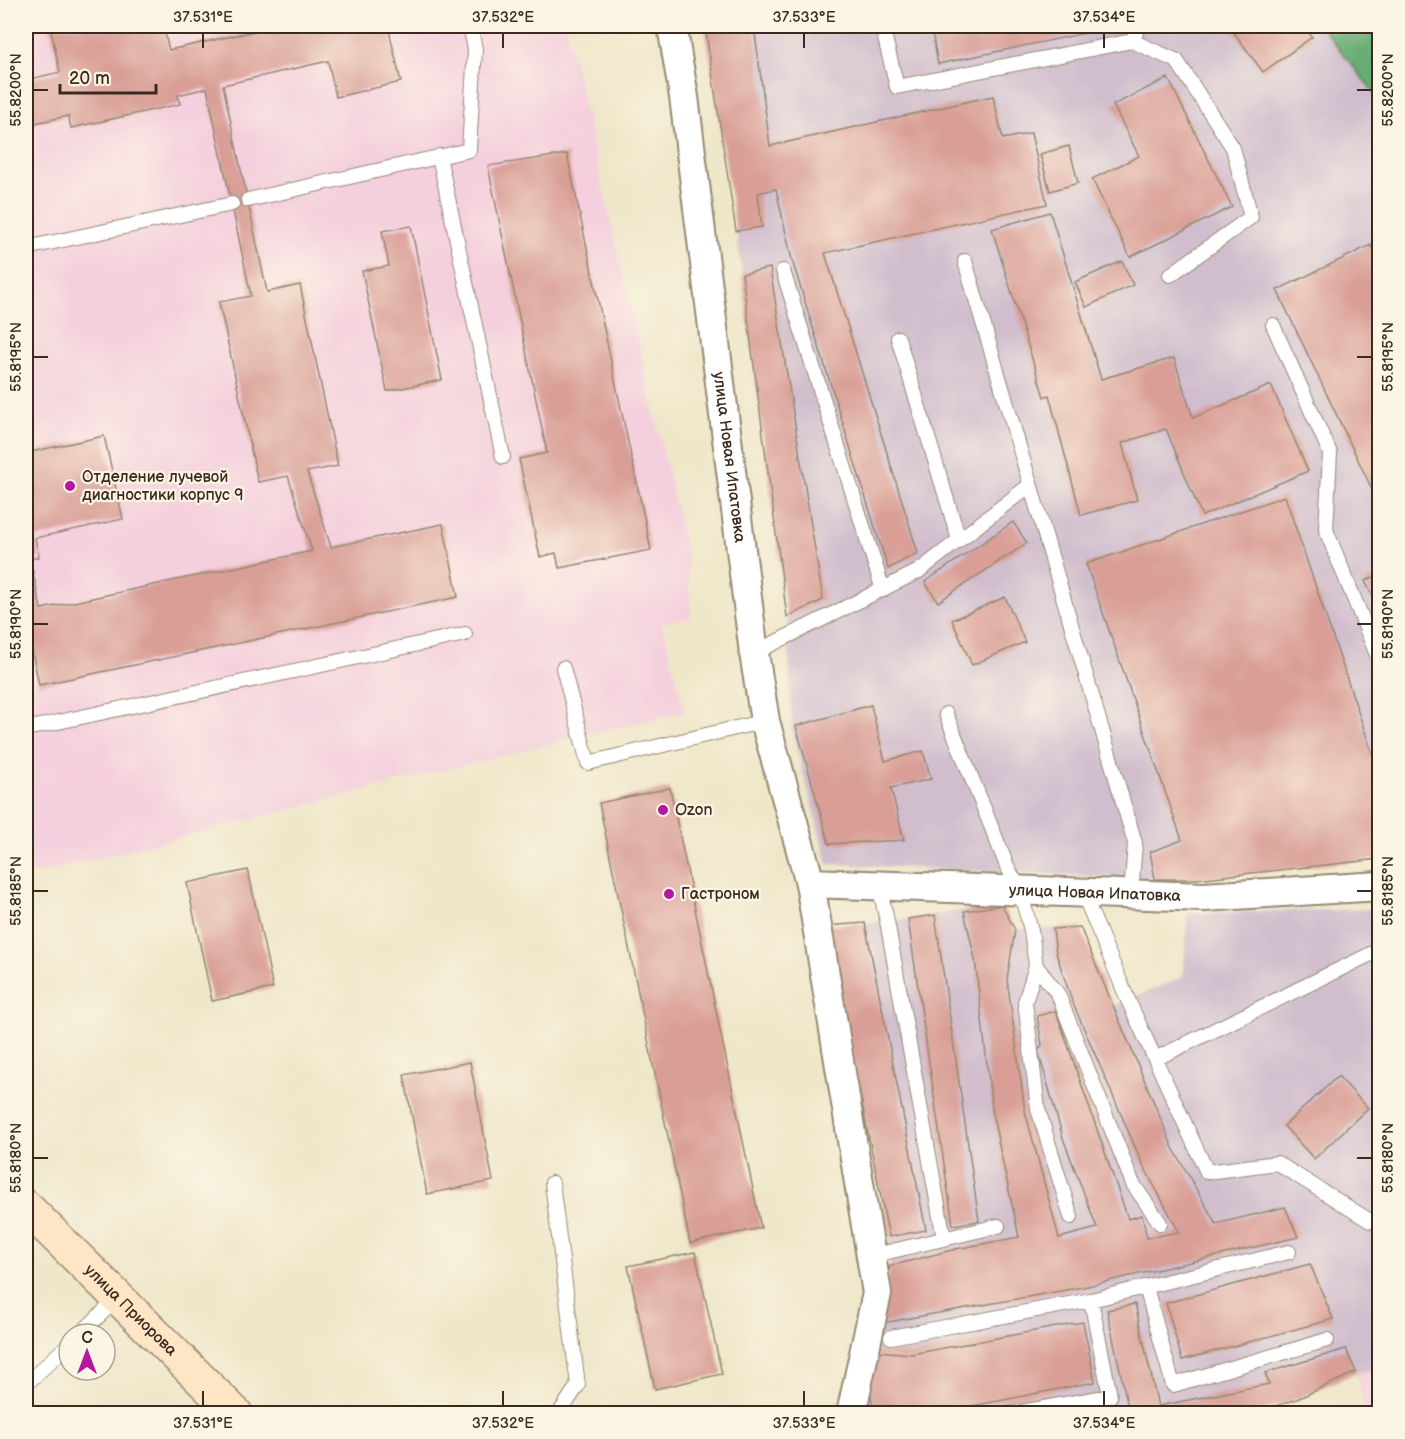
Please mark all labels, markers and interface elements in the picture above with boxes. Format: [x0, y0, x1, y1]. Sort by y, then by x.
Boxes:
text: 37.531°E [173, 8, 233, 27]
text: 37.532°E [472, 8, 534, 27]
text: 37.533°E [772, 8, 836, 27]
text: 37.534°E [1073, 8, 1135, 27]
text: 55.8200°N [7, 53, 26, 127]
text: 55.8200°N [1379, 53, 1398, 127]
scale bar [60, 57, 156, 95]
text: 20 m [69, 68, 110, 89]
text: 55.8195°N [7, 322, 26, 392]
text: 55.8195°N [1379, 322, 1398, 392]
street label: улица Новая Ипатовка [709, 371, 750, 544]
place label: Отделение лучевой диагностики корпус 9 [82, 468, 243, 505]
marker: Отделение лучевой диагностики корпус 9 [63, 479, 77, 493]
text: 55.8190°N [7, 589, 26, 659]
text: 55.8190°N [1379, 589, 1398, 659]
place label: Ozon [675, 801, 713, 820]
marker: Ozon [656, 803, 670, 817]
text: 55.8185°N [7, 856, 26, 926]
text: 55.8185°N [1379, 856, 1398, 926]
street label: улица Новая Ипатовка [1008, 881, 1182, 906]
place label: Гастроном [681, 885, 760, 904]
marker: Гастроном [662, 887, 676, 901]
text: 55.8180°N [7, 1123, 26, 1193]
text: 55.8180°N [1379, 1123, 1398, 1193]
street label: улица Приорова [81, 1261, 181, 1360]
north arrow [57, 1322, 117, 1382]
text: С [81, 1329, 93, 1348]
text: 37.531°E [173, 1414, 233, 1433]
text: 37.532°E [472, 1414, 534, 1433]
text: 37.533°E [772, 1414, 836, 1433]
text: 37.534°E [1073, 1414, 1135, 1433]

